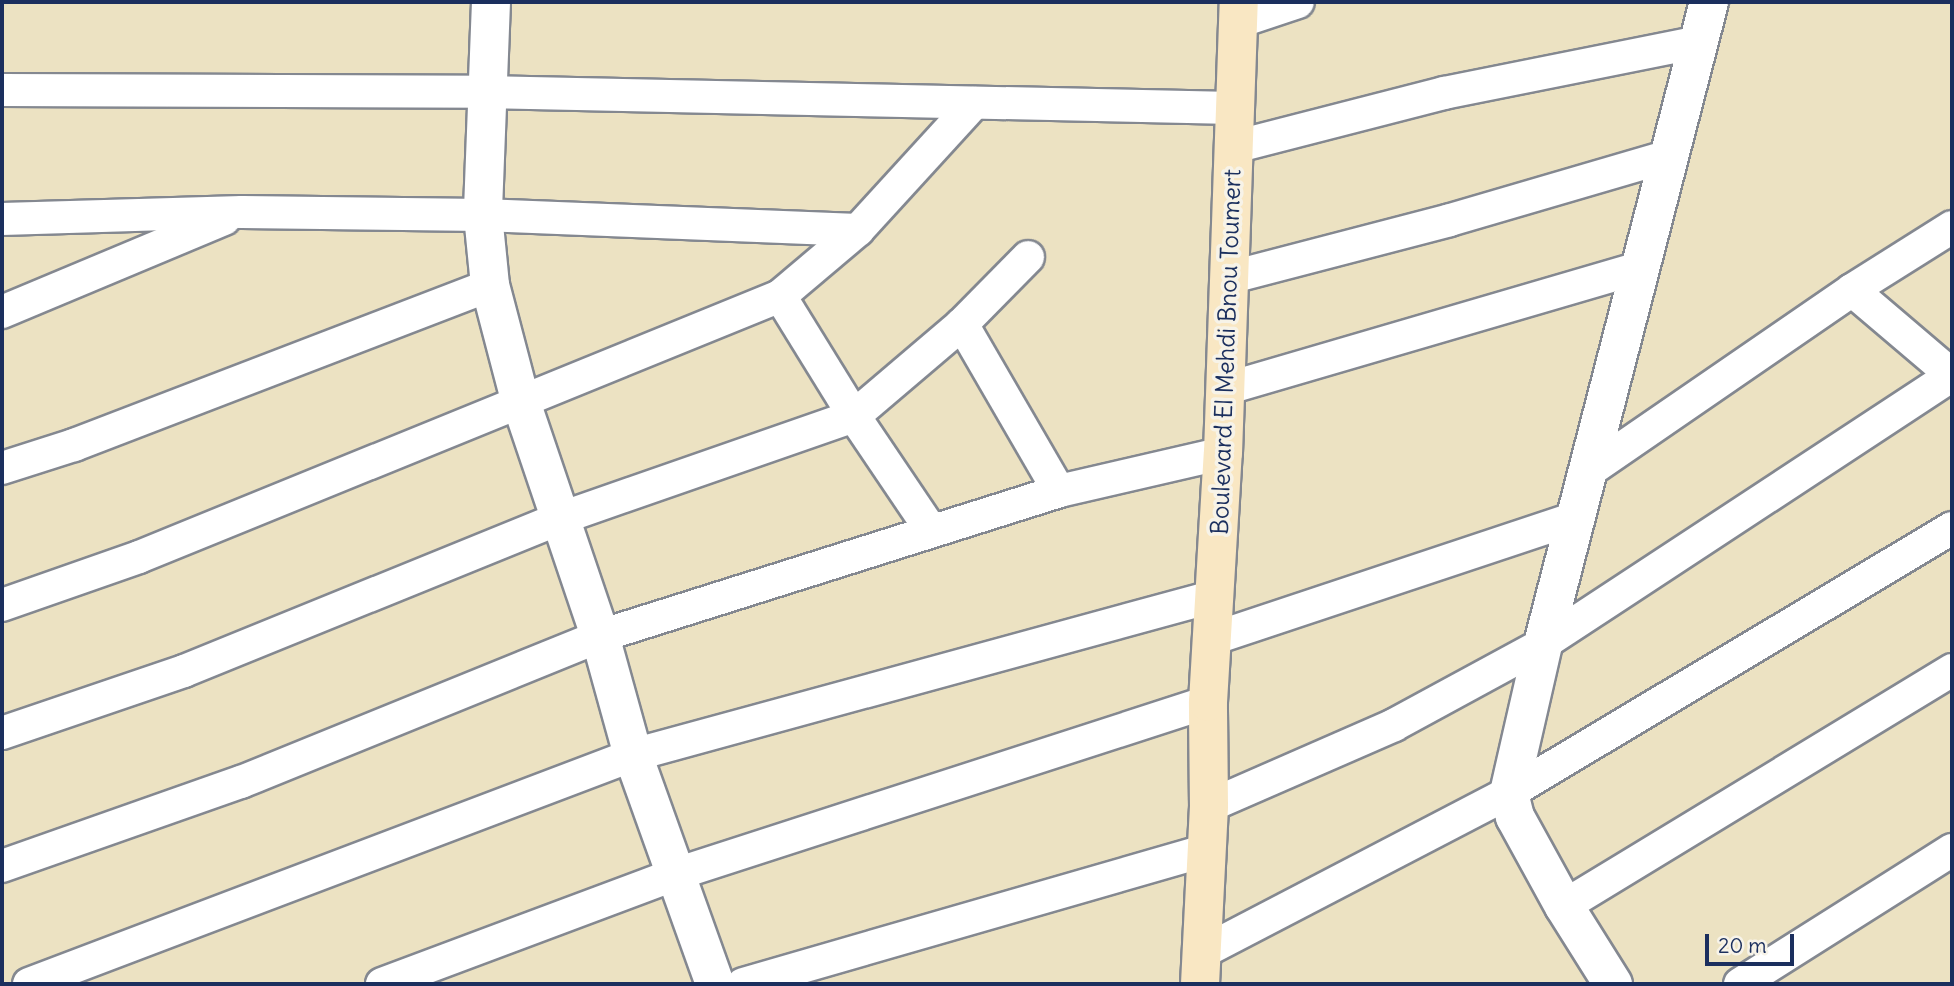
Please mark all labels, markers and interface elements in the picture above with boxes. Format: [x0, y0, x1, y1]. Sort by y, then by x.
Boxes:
street label: Boulevard El Mehdi Bnou Toumert [1205, 169, 1247, 535]
scale bar [1709, 920, 1798, 964]
text: 20 m [1718, 932, 1767, 959]

